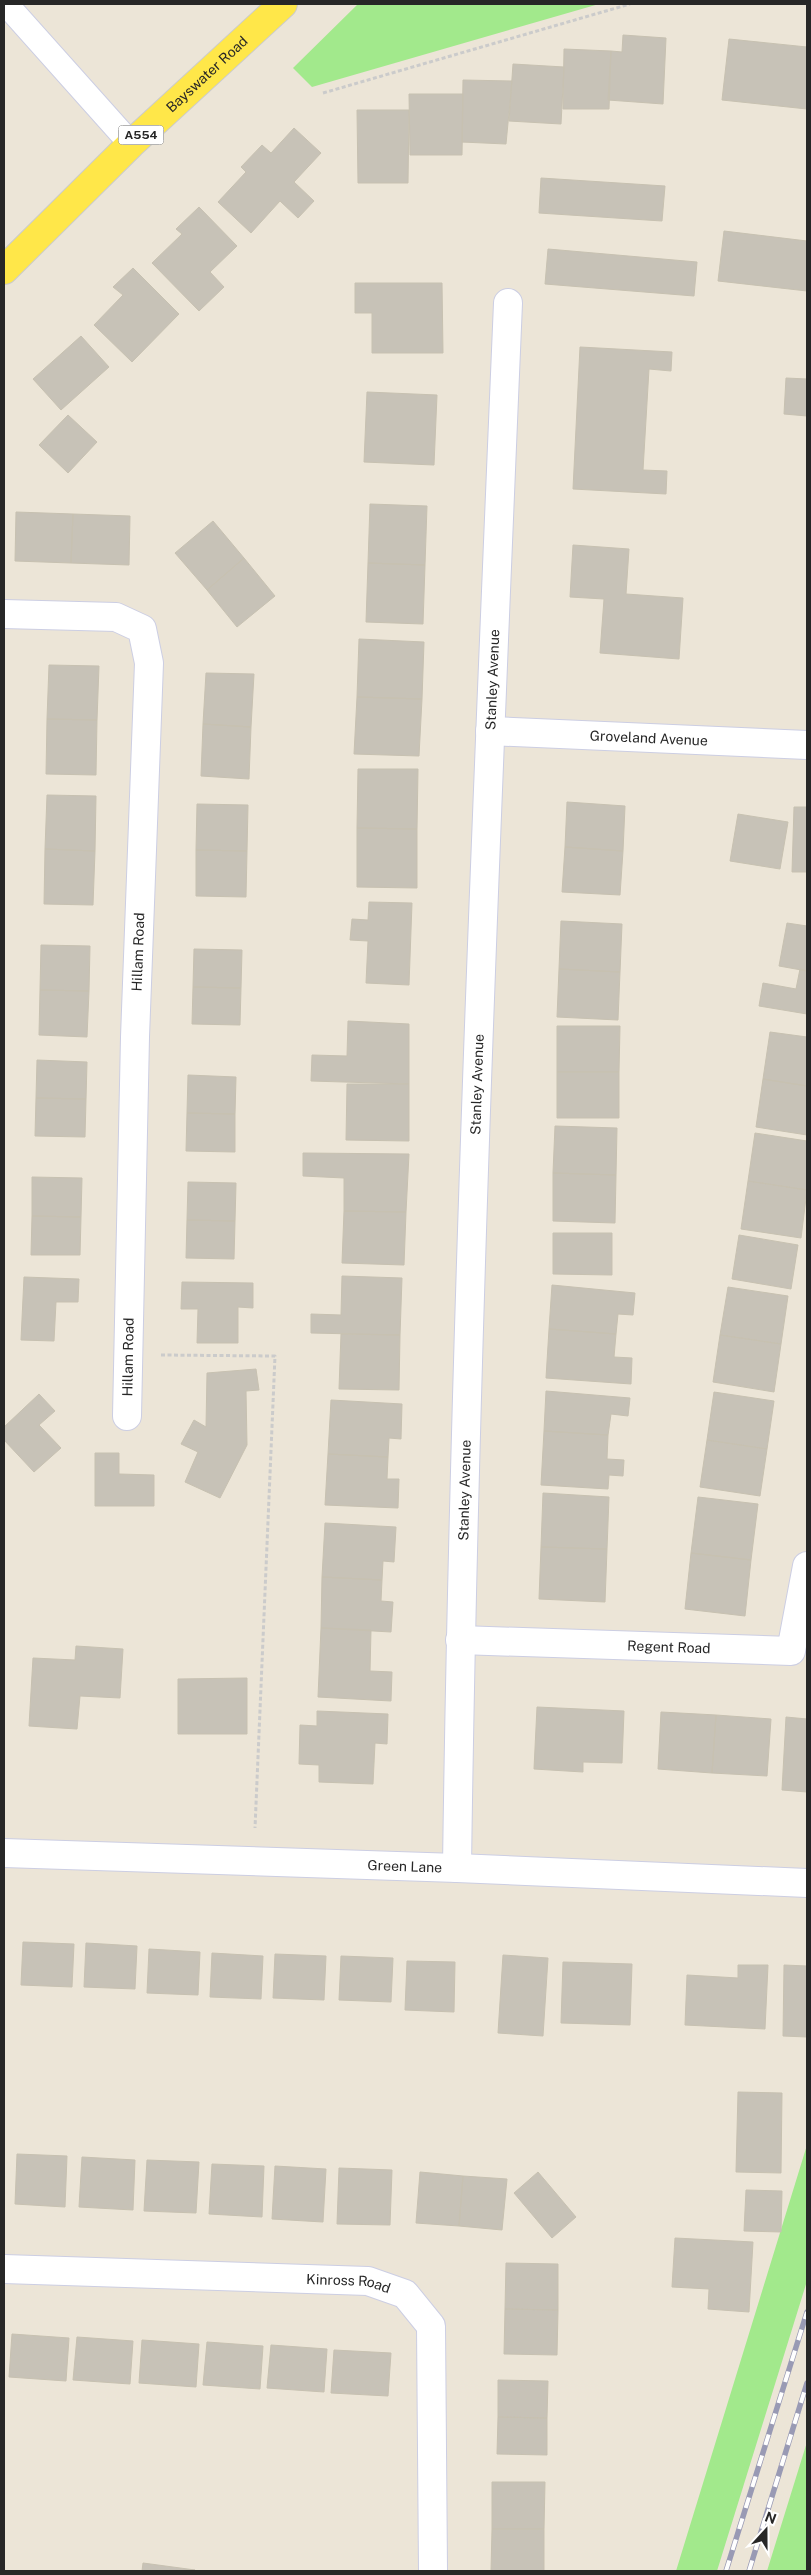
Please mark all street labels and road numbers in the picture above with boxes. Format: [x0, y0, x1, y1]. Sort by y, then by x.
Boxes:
street label: Bayswater Road [163, 33, 251, 116]
road number: A554 [118, 126, 164, 144]
street label: Stanley Avenue [482, 629, 502, 730]
street label: Groveland Avenue [589, 727, 708, 749]
street label: Hillam Road [129, 912, 147, 992]
street label: Stanley Avenue [467, 1033, 487, 1135]
street label: Hillam Road [119, 1317, 137, 1397]
street label: Stanley Avenue [455, 1439, 474, 1541]
street label: Regent Road [627, 1638, 711, 1656]
street label: Green Lane [367, 1857, 442, 1876]
street label: Kinross Road [306, 2271, 393, 2296]

